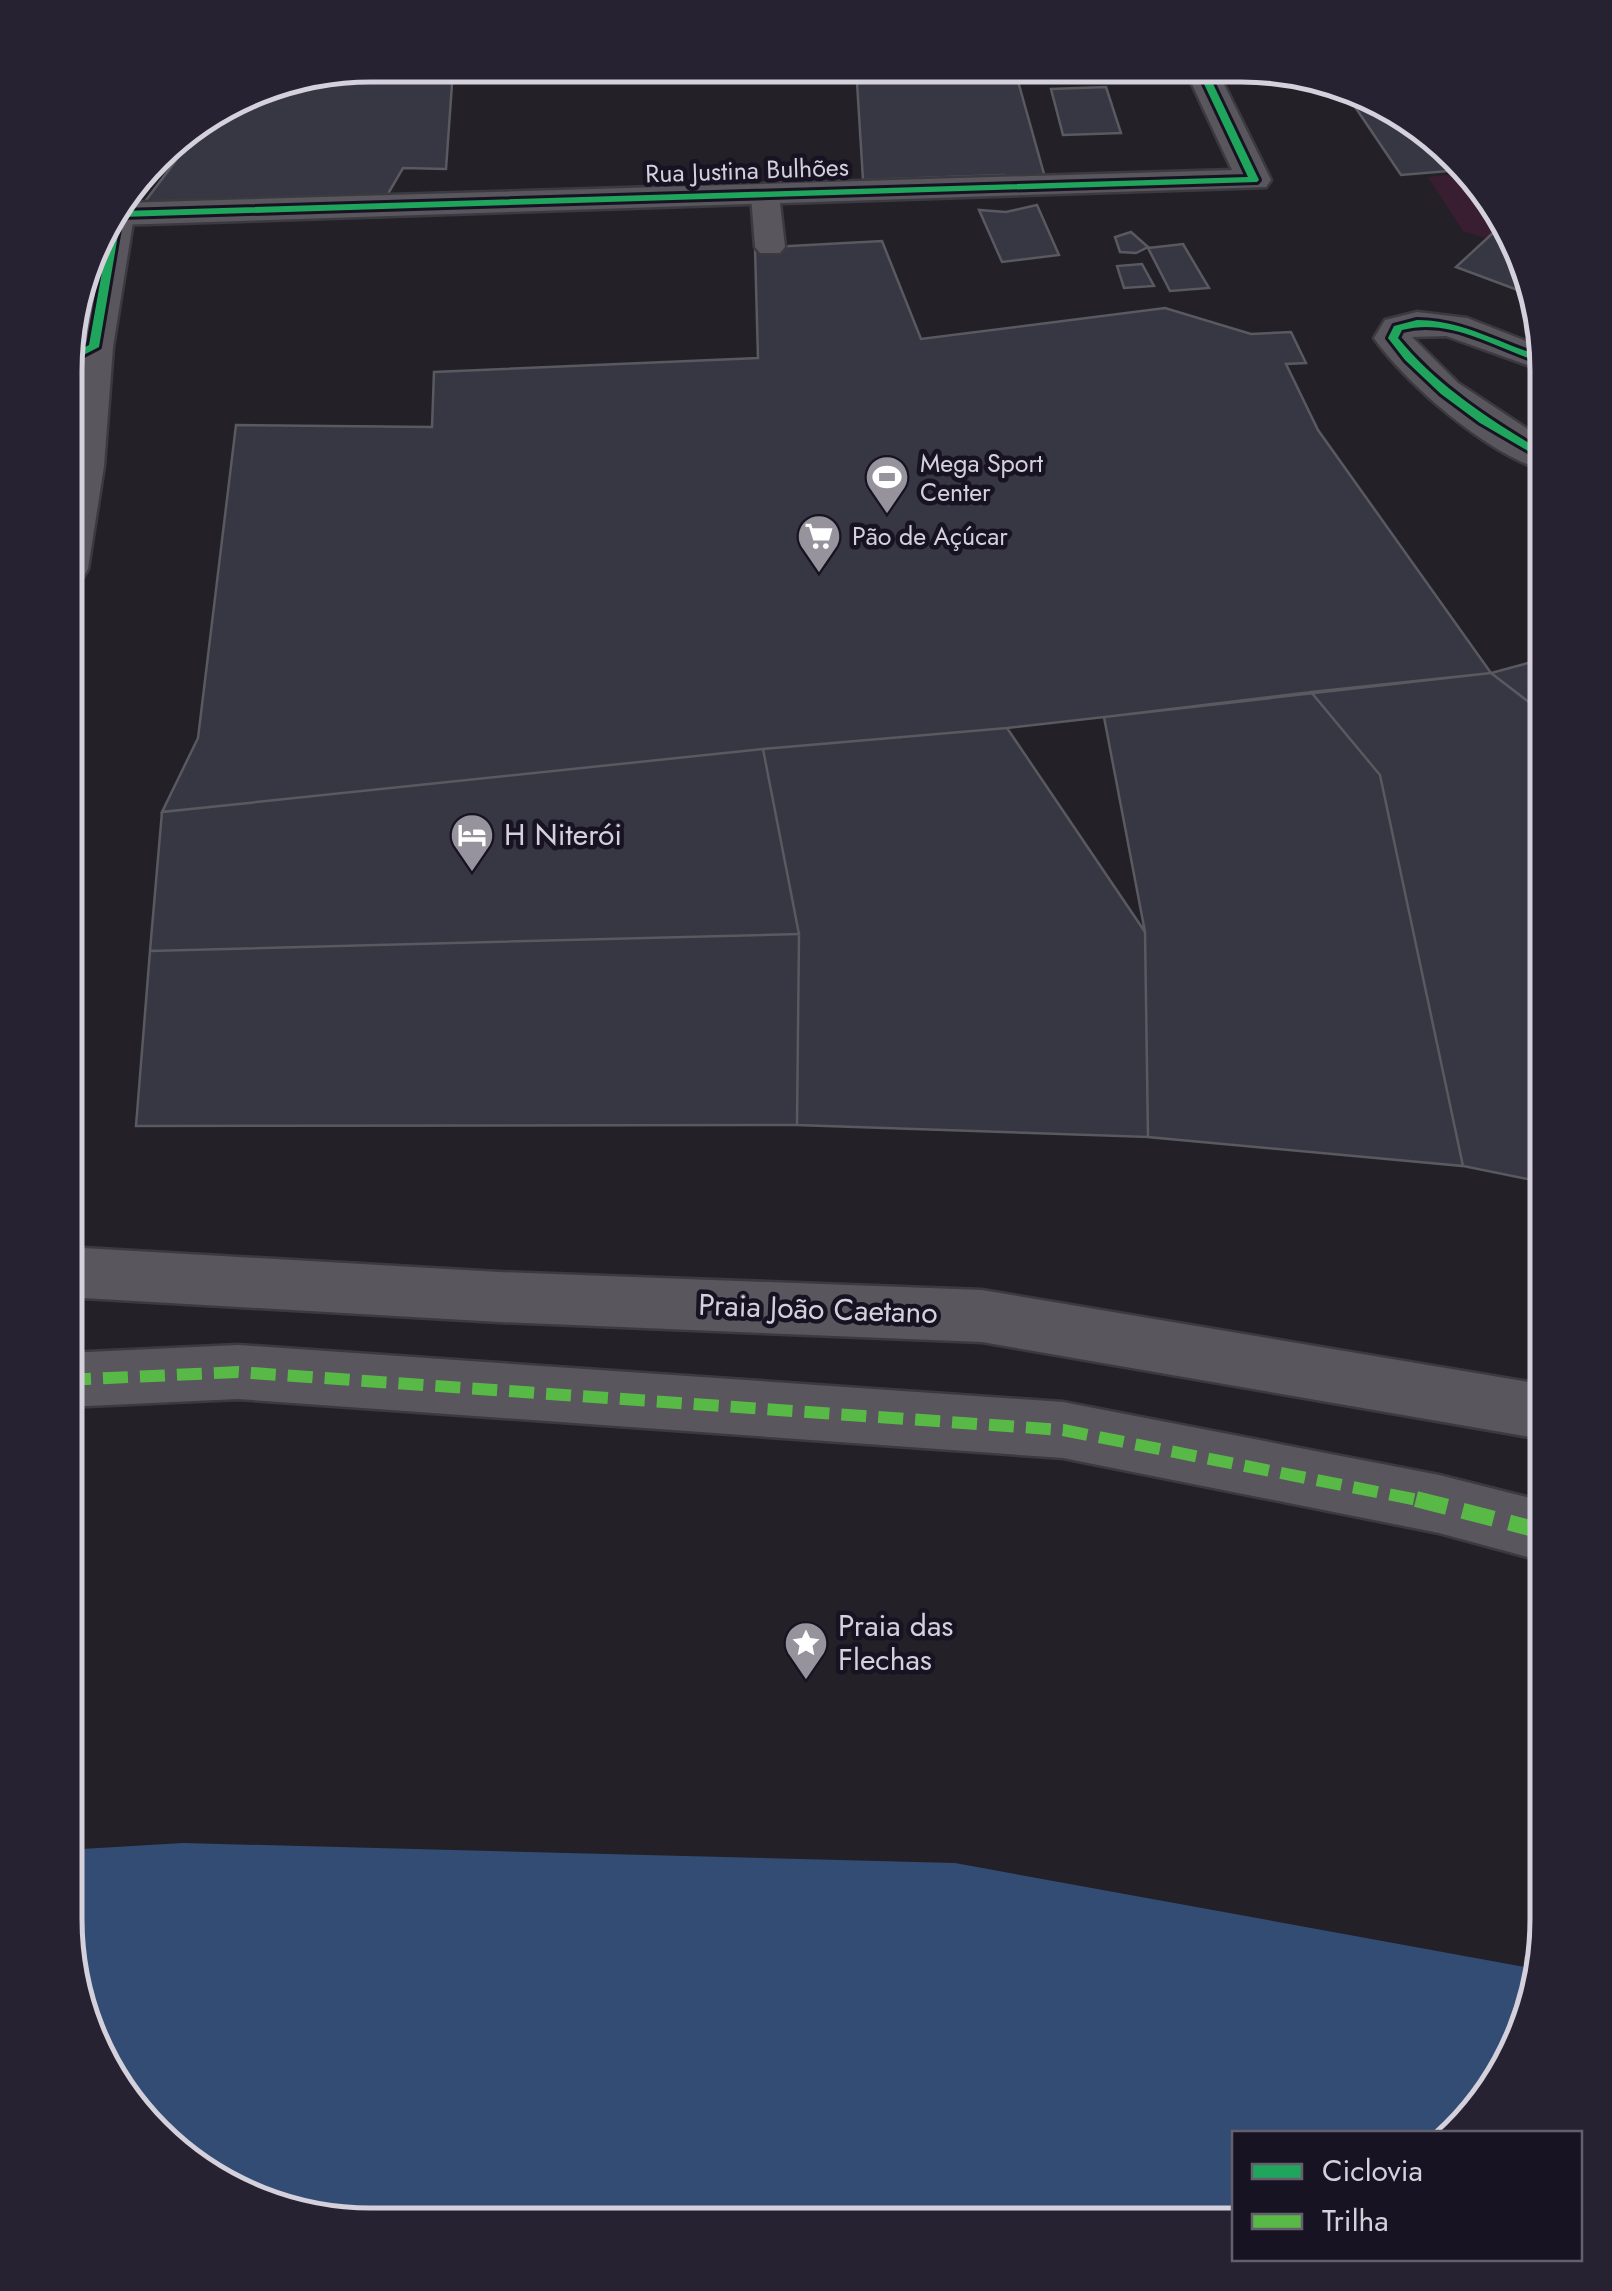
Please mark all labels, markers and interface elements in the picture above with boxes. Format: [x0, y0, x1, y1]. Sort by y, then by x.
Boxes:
street label: Rua Justina Bulhões [645, 148, 849, 192]
place label: Mega Sport Center [920, 445, 1043, 510]
sports icon: Mega Sport Center [864, 454, 910, 515]
supermarket icon: Pão de Açúcar [796, 513, 842, 574]
place label: Pão de Açúcar [852, 518, 1008, 554]
hotel icon: H Niterói [449, 812, 495, 873]
place label: H Niterói [504, 813, 622, 856]
street label: Praia João Caetano [698, 1283, 938, 1334]
place label: Praia das Flechas [838, 1604, 953, 1681]
place icon: Praia das Flechas [783, 1620, 829, 1681]
legend [1232, 2131, 1582, 2261]
text: Ciclovia [1322, 2149, 1423, 2192]
text: Trilha [1322, 2199, 1389, 2242]

